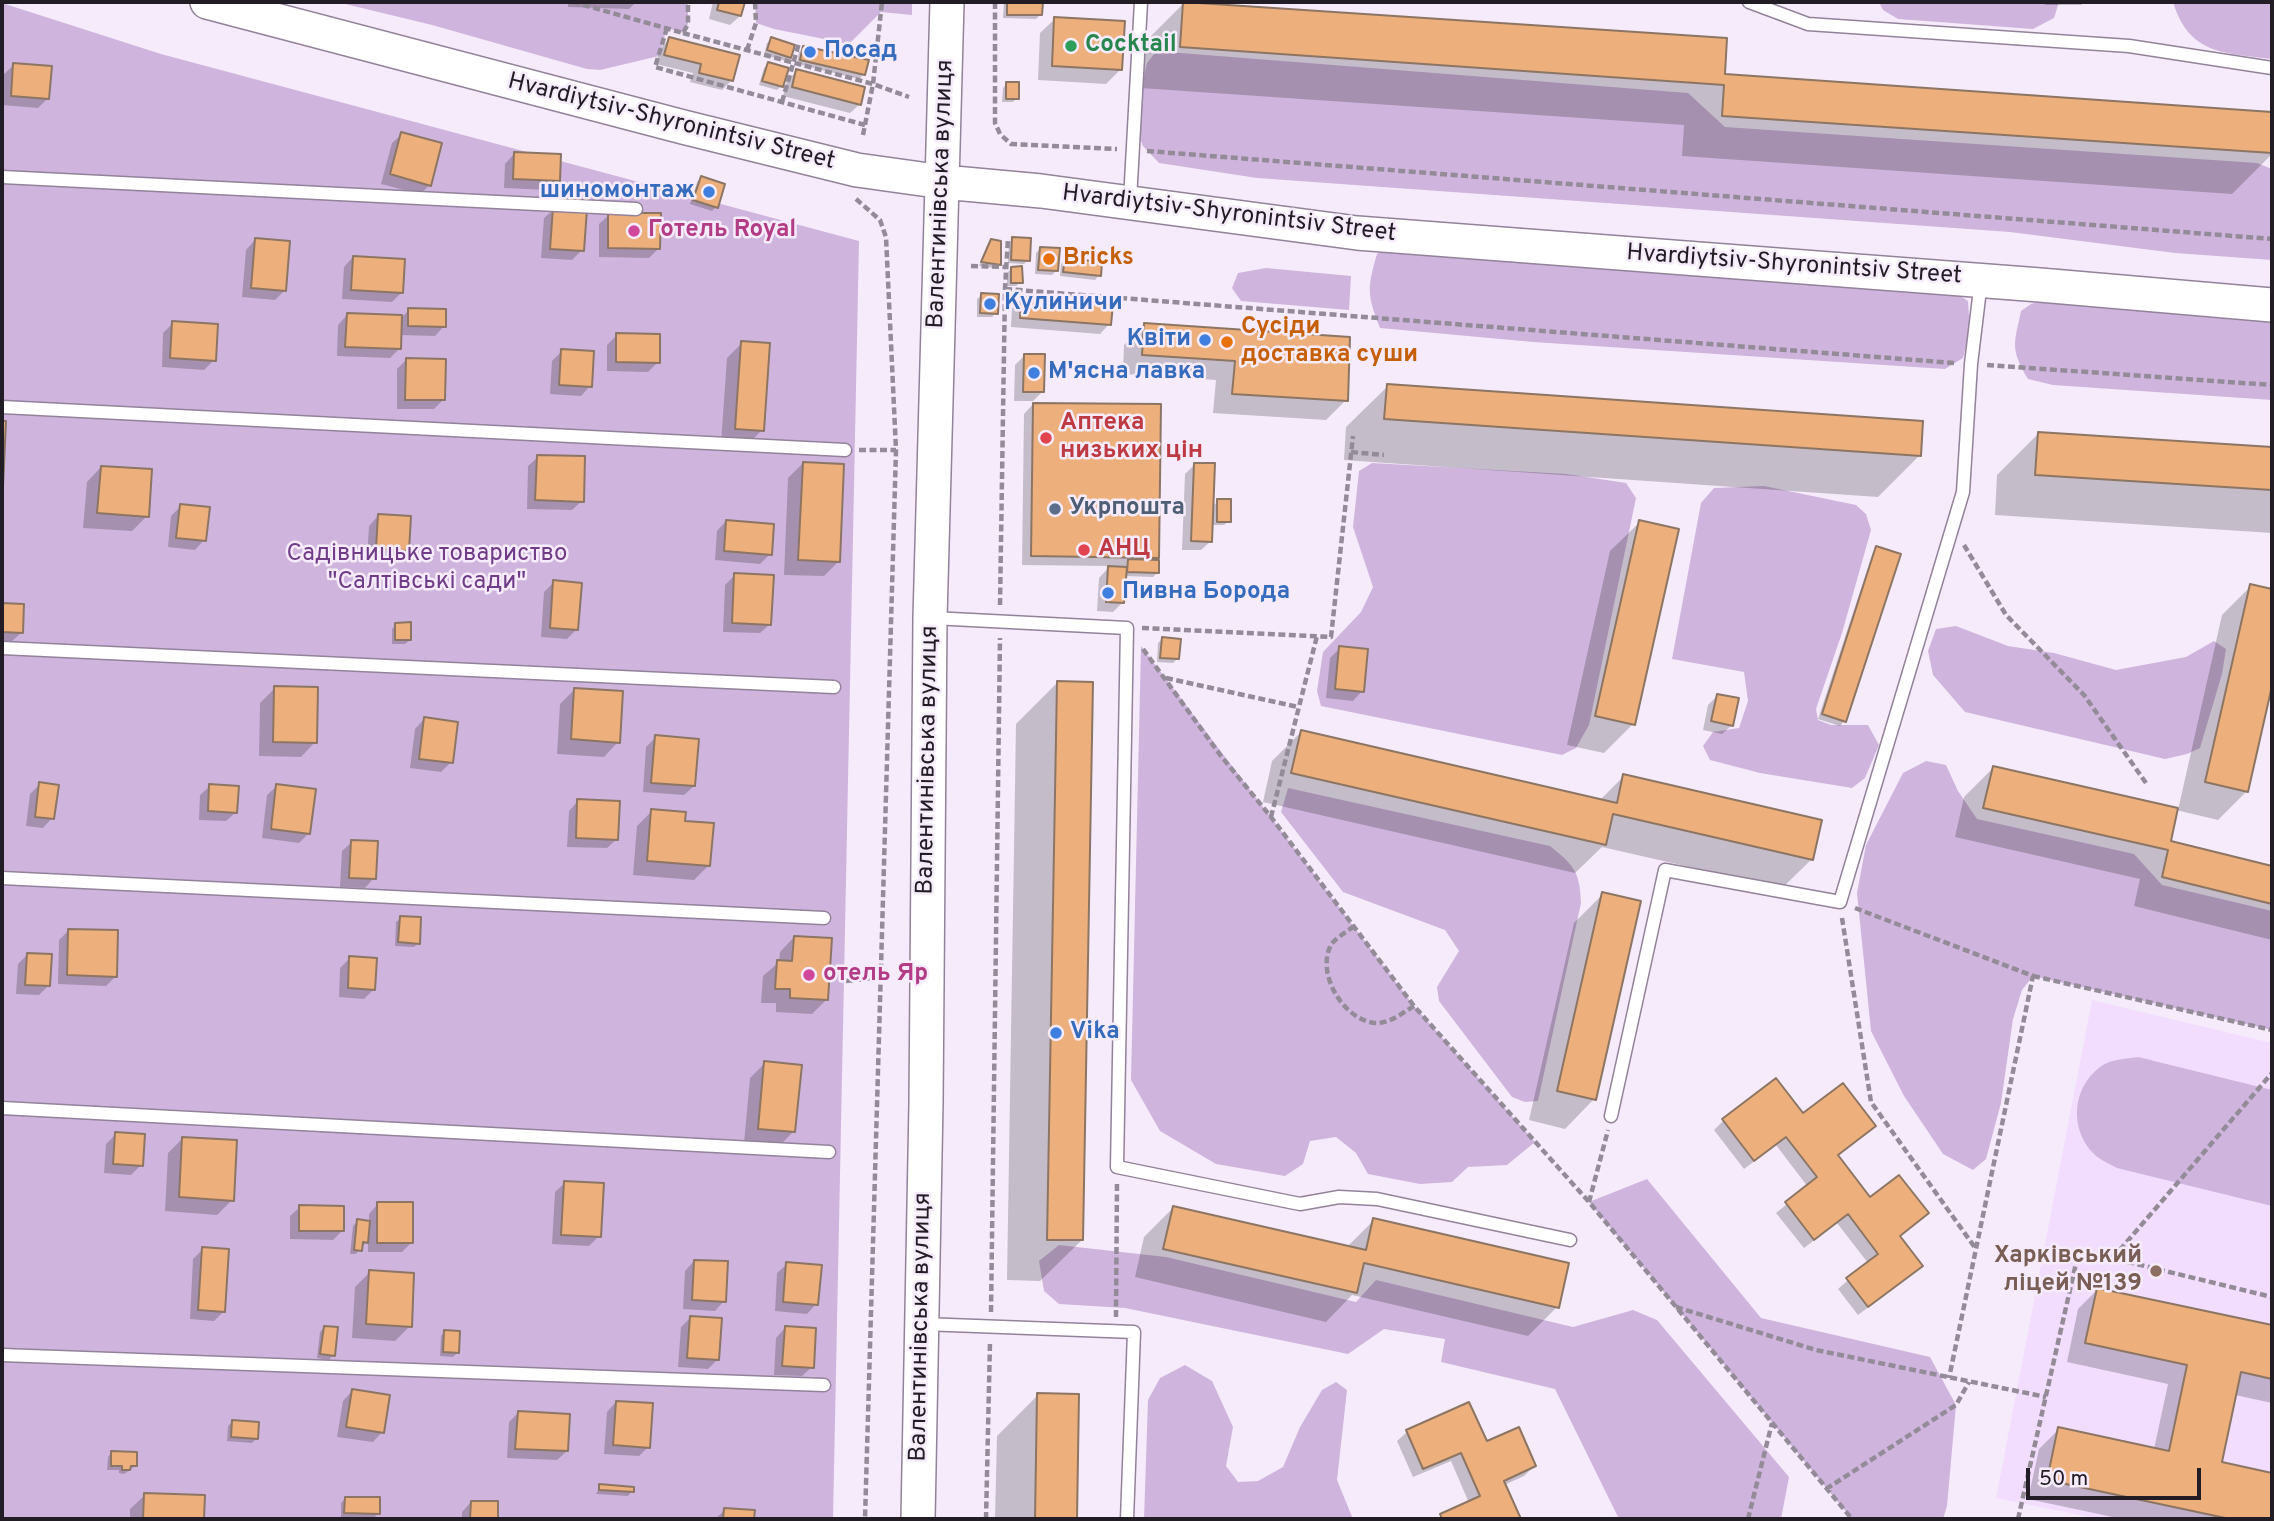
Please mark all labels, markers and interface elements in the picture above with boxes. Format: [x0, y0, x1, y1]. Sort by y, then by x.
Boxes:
place label: Cocktail [1085, 32, 1177, 60]
place label: Посад [824, 38, 897, 66]
marker: Cocktail [1063, 38, 1079, 54]
marker: Посад [802, 44, 818, 60]
street label: Валентинівська вулиця [923, 59, 961, 329]
street label: Hvardiytsiv-Shyronintsiv Street [504, 68, 838, 178]
place label: шиномонтаж [540, 178, 695, 206]
street label: Hvardiytsiv-Shyronintsiv Street [1060, 180, 1398, 250]
marker: шиномонтаж [701, 184, 717, 200]
place label: Готель Royal [648, 217, 796, 245]
marker: Готель Royal [626, 223, 642, 239]
street label: Hvardiytsiv-Shyronintsiv Street [1625, 240, 1963, 292]
place label: Bricks [1063, 245, 1134, 273]
marker: Bricks [1041, 251, 1057, 267]
place label: Кулиничи [1004, 290, 1123, 318]
marker: Кулиничи [982, 296, 998, 312]
place label: Сусіди доставка суши [1241, 314, 1418, 370]
place label: Квіти [1127, 326, 1191, 354]
marker: Квіти [1197, 332, 1213, 348]
marker: Сусіди доставка суши [1219, 334, 1235, 350]
place label: М'ясна лавка [1048, 359, 1205, 387]
marker: М'ясна лавка [1026, 365, 1042, 381]
place label: Аптека низьких цін [1060, 410, 1203, 466]
marker: Аптека низьких цін [1038, 430, 1054, 446]
place label: Укрпошта [1069, 495, 1185, 523]
marker: Укрпошта [1047, 501, 1063, 517]
place label: АНЦ [1098, 536, 1150, 564]
park label: Садівницьке товариство "Салтівські сади" [287, 541, 567, 597]
marker: АНЦ [1076, 542, 1092, 558]
place label: Пивна Борода [1122, 579, 1290, 607]
marker: Пивна Борода [1100, 585, 1116, 601]
street label: Валентинівська вулиця [912, 625, 946, 895]
place label: отель Яр [823, 961, 928, 989]
marker: отель Яр [801, 967, 817, 983]
place label: Vika [1070, 1019, 1120, 1047]
marker: Vika [1048, 1025, 1064, 1041]
street label: Валентинівська вулиця [905, 1192, 939, 1462]
place label: Харківський ліцей №139 [1994, 1243, 2142, 1299]
marker: Харківський ліцей №139 [2148, 1263, 2164, 1279]
scale bar [2029, 1454, 2204, 1498]
text: 50 m [2039, 1466, 2088, 1493]

